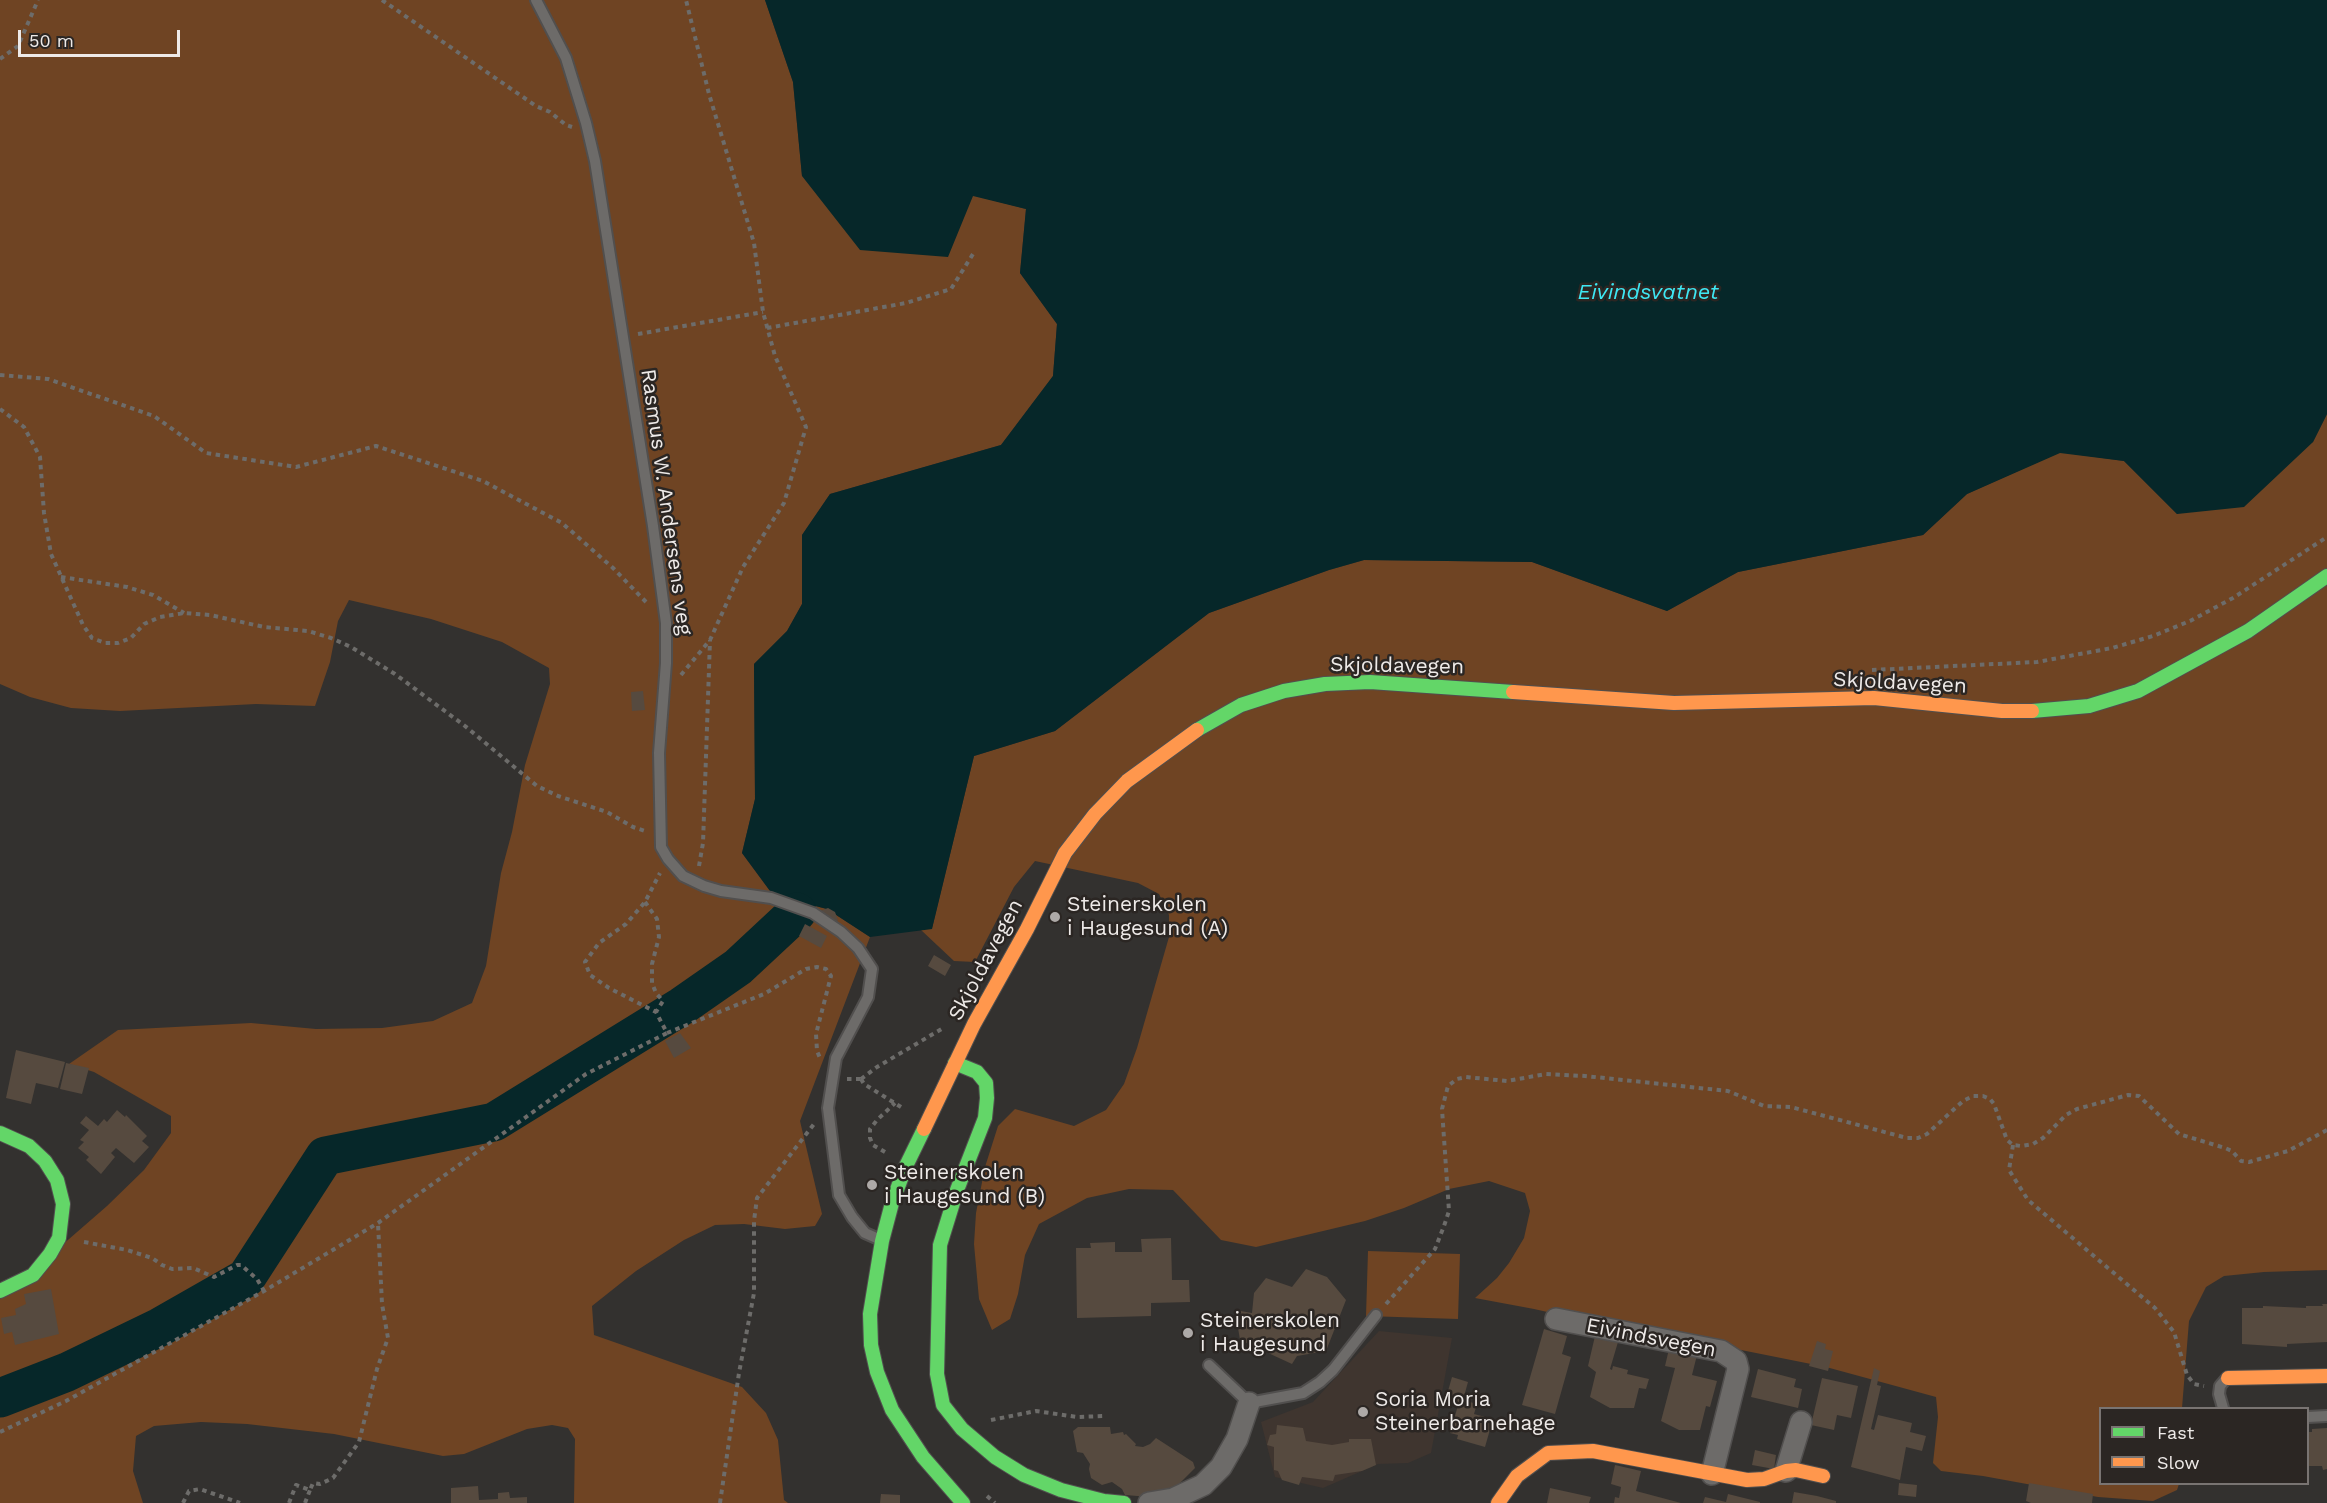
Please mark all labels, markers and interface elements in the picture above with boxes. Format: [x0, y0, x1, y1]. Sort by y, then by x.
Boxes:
scale bar [21, 18, 183, 56]
text: 50 m [29, 30, 74, 51]
water label: Eivindsvatnet [1577, 280, 1719, 306]
street label: Rasmus W. Andersens veg [635, 367, 697, 637]
street label: Skjoldavegen [1330, 652, 1464, 680]
street label: Skjoldavegen [1832, 667, 1968, 699]
place label: Steinerskolen i Haugesund (A) [1067, 892, 1228, 942]
street label: Skjoldavegen [943, 895, 1029, 1025]
marker: Steinerskolen i Haugesund (A) [1048, 910, 1062, 924]
place label: Steinerskolen i Haugesund (B) [884, 1160, 1045, 1210]
marker: Steinerskolen i Haugesund (B) [865, 1178, 879, 1192]
place label: Steinerskolen i Haugesund [1200, 1308, 1340, 1358]
street label: Eivindsvegen [1584, 1313, 1718, 1363]
marker: Steinerskolen i Haugesund [1181, 1326, 1195, 1340]
place label: Soria Moria Steinerbarnehage [1375, 1387, 1556, 1437]
marker: Soria Moria Steinerbarnehage [1356, 1405, 1370, 1419]
legend [2099, 1407, 2309, 1485]
text: Fast [2157, 1422, 2194, 1443]
text: Slow [2157, 1452, 2200, 1473]

